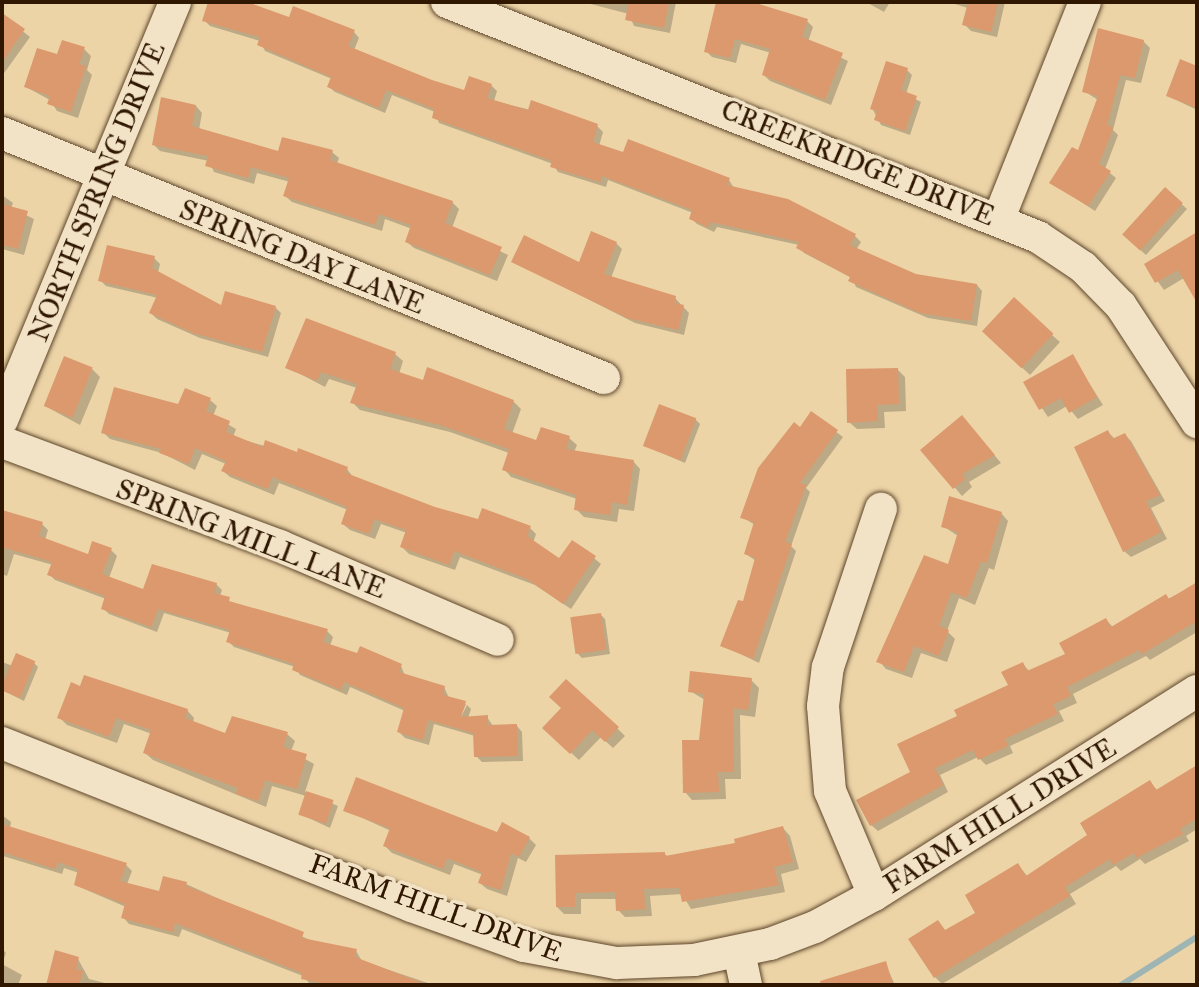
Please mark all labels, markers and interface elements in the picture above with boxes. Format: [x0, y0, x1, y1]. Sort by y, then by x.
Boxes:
street label: NORTH SPRING DRIVE [21, 37, 173, 347]
street label: CREEKRIDGE DRIVE [716, 93, 1000, 233]
street label: SPRING DAY LANE [174, 192, 430, 322]
street label: SPRING MILL LANE [111, 472, 391, 606]
street label: FARM HILL DRIVE [878, 731, 1122, 901]
street label: FARM HILL DRIVE [305, 847, 567, 969]

